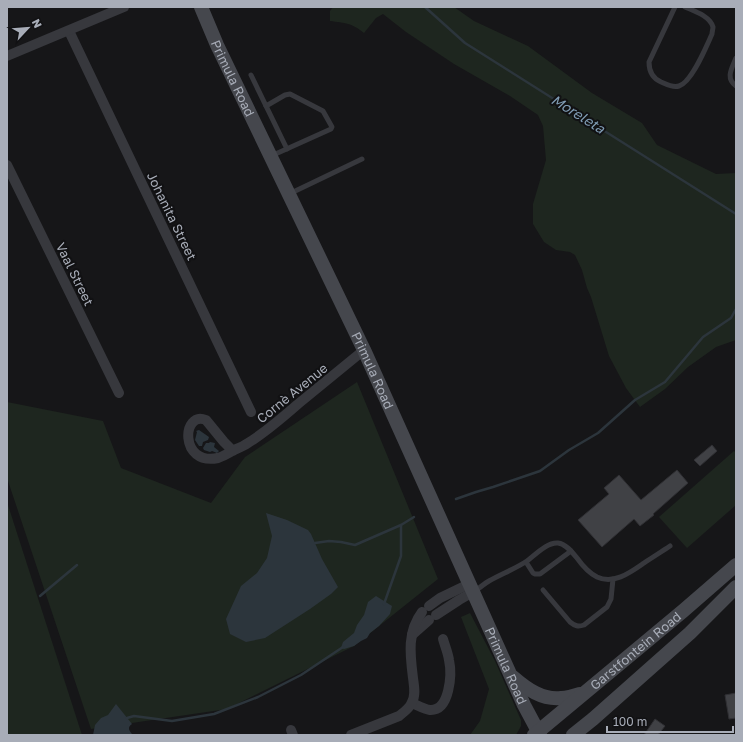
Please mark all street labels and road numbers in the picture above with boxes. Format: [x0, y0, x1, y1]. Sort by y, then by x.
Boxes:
street label: Primula Road [208, 37, 258, 119]
street label: Johanita Street [144, 169, 200, 263]
street label: Vaal Street [53, 240, 97, 308]
street label: Primula Road [348, 329, 397, 411]
street label: Cornè Avenue [253, 360, 331, 426]
street label: Garstfontein Road [587, 608, 684, 693]
street label: Primula Road [482, 624, 531, 707]

